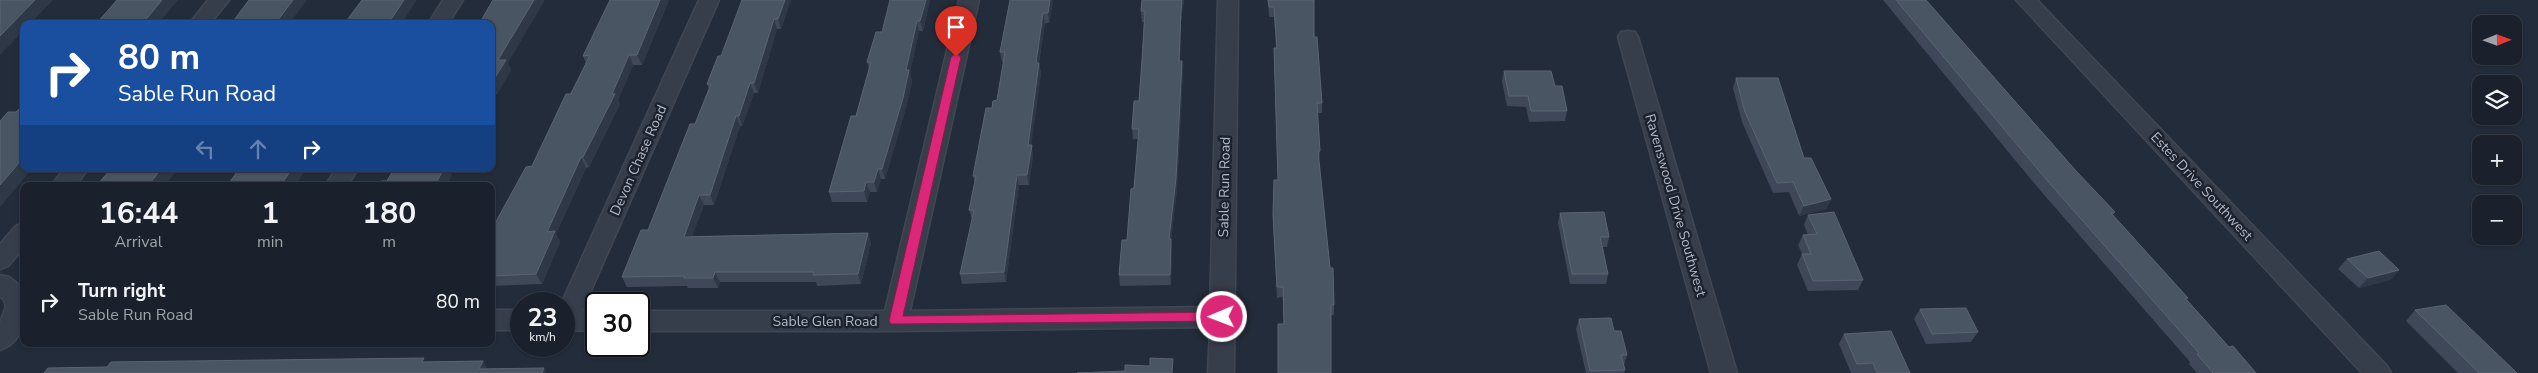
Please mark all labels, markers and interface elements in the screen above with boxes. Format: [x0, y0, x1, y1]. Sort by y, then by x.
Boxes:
pin [935, 6, 977, 57]
icon: arrive [942, 13, 970, 41]
north arrow [2472, 15, 2522, 65]
map controls [2472, 15, 2522, 245]
text: 80 m [118, 34, 200, 81]
icon: right [35, 40, 100, 105]
button: layers [2472, 75, 2522, 125]
text: Sable Run Road [118, 79, 276, 109]
street label: Devon Chase Road [606, 102, 671, 219]
street label: Ravenswood Drive Southwest [1640, 112, 1711, 299]
street label: Estes Drive Southwest [2146, 128, 2257, 245]
icon: left [191, 135, 219, 163]
icon: ahead [244, 135, 272, 163]
icon: right [297, 135, 325, 163]
button: + [2472, 135, 2522, 185]
street label: Sable Run Road [1214, 137, 1235, 237]
text: 16:44 [99, 193, 178, 234]
text: 1 [261, 193, 279, 234]
text: 180 [362, 193, 416, 234]
button: − [2472, 195, 2522, 245]
text: Arrival [114, 231, 163, 253]
text: min [257, 231, 283, 253]
text: m [382, 231, 396, 253]
text: Turn right [78, 278, 165, 304]
icon: right [35, 288, 63, 316]
text: 80 m [436, 289, 480, 315]
position arrow [1195, 290, 1247, 342]
speed limit sign: 30 [585, 292, 650, 357]
text: 23 [527, 301, 558, 335]
text: Sable Run Road [78, 304, 193, 326]
street label: Sable Glen Road [772, 312, 878, 331]
text: km/h [529, 329, 556, 345]

